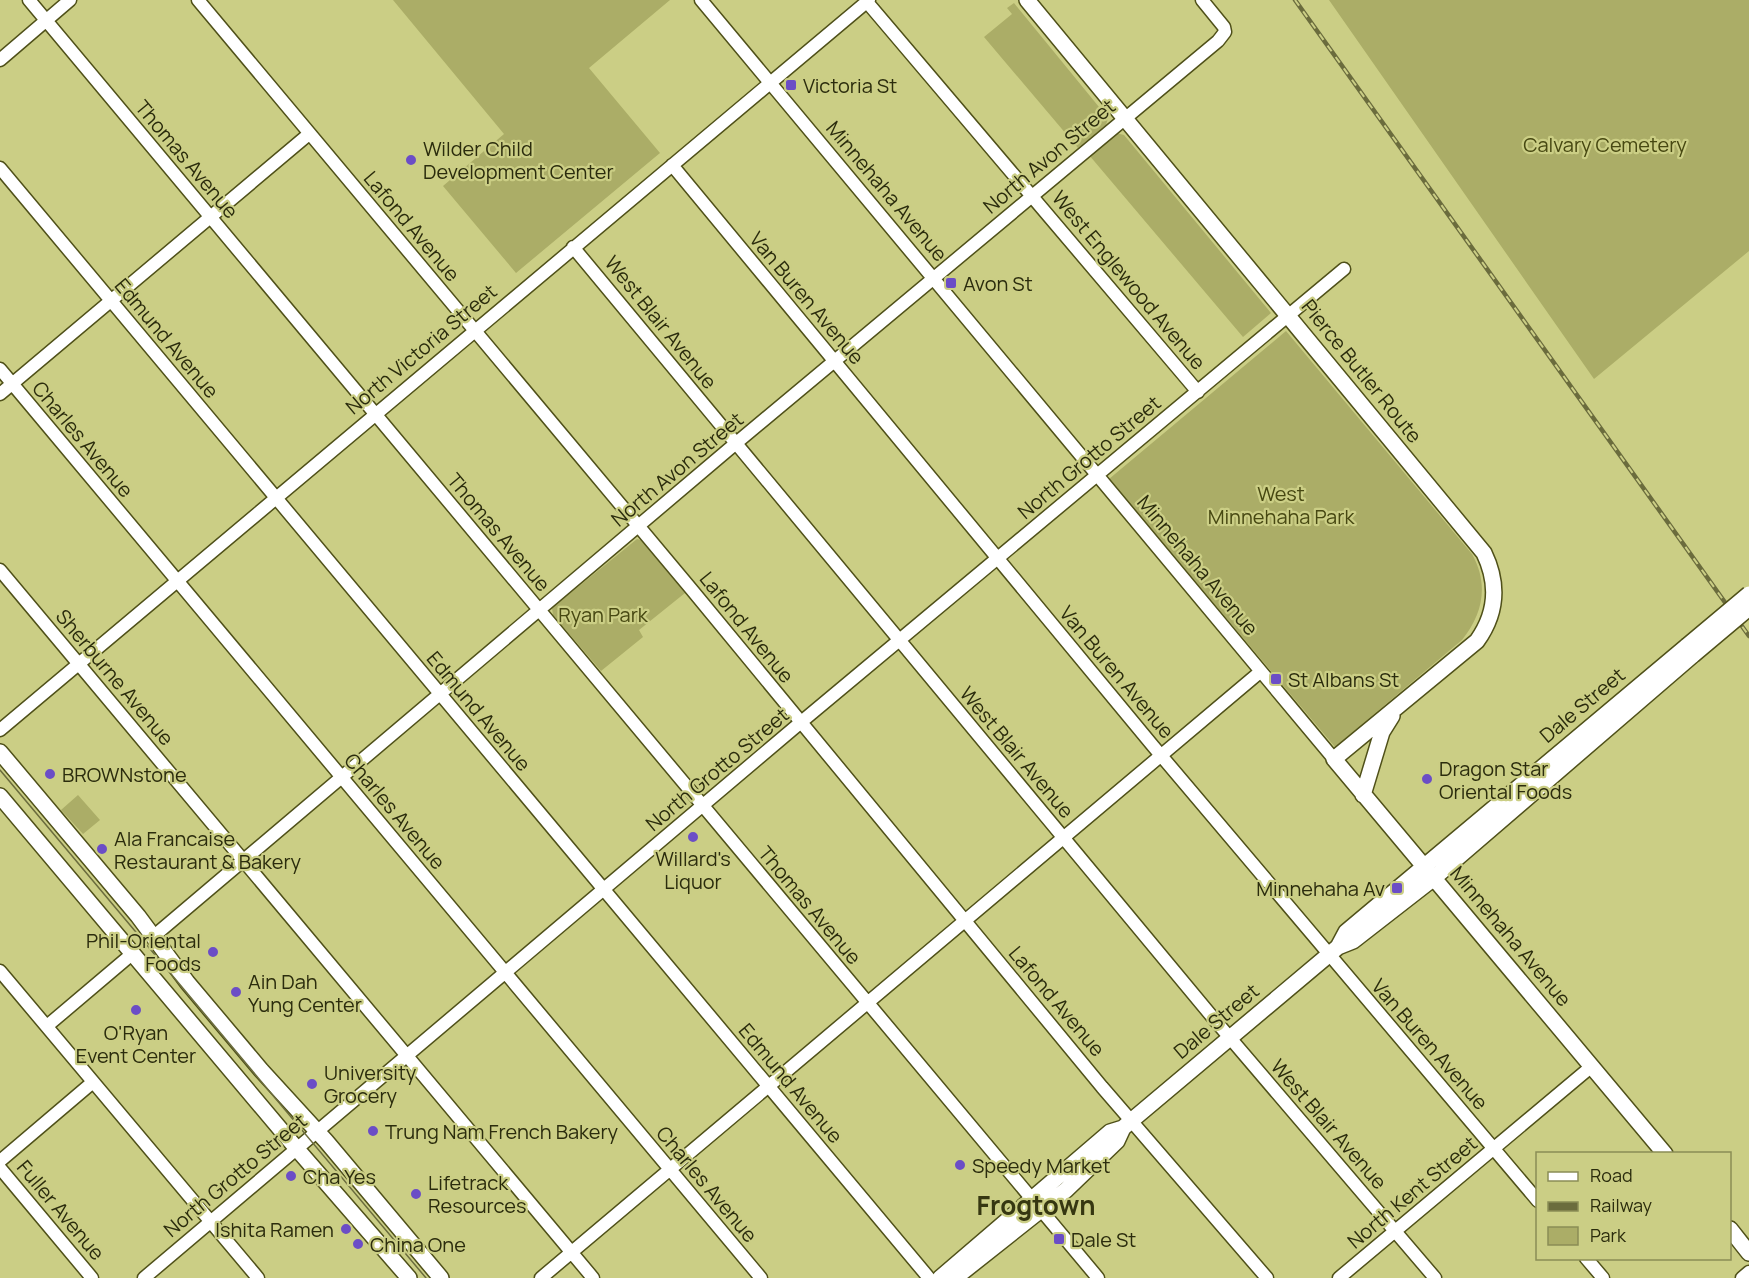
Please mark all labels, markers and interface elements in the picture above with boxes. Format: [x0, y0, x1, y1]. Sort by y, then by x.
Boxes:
place label: Victoria St [803, 72, 897, 99]
marker: Victoria St [784, 78, 798, 92]
street label: North Avon Street [977, 93, 1121, 219]
street label: Thomas Avenue [130, 94, 244, 224]
street label: Minnehaha Avenue [820, 115, 954, 267]
park label: Calvary Cemetery [1523, 131, 1687, 158]
place label: Wilder Child Development Center [423, 135, 614, 185]
marker: Wilder Child Development Center [404, 153, 418, 167]
street label: Lafond Avenue [358, 165, 466, 287]
street label: West Englewood Avenue [1046, 185, 1212, 375]
street label: Van Buren Avenue [744, 226, 870, 370]
street label: West Blair Avenue [599, 250, 723, 394]
place label: Avon St [963, 270, 1033, 297]
street label: Edmund Avenue [109, 273, 225, 403]
marker: Avon St [944, 276, 958, 290]
street label: North Victoria Street [340, 278, 502, 420]
street label: Pierce Butler Route [1296, 294, 1428, 448]
street label: Charles Avenue [26, 375, 140, 503]
street label: North Grotto Street [1012, 389, 1166, 525]
street label: North Avon Street [605, 406, 749, 532]
street label: Thomas Avenue [442, 467, 556, 597]
park label: West Minnehaha Park [1208, 480, 1355, 530]
street label: Minnehaha Avenue [1131, 489, 1265, 641]
street label: Lafond Avenue [694, 566, 800, 688]
street label: Van Buren Avenue [1054, 600, 1180, 744]
park label: Ryan Park [558, 601, 649, 628]
street label: Sherburne Avenue [50, 603, 180, 751]
street label: Edmund Avenue [421, 646, 537, 776]
street label: Dale Street [1534, 661, 1630, 749]
place label: St Albans St [1288, 666, 1399, 693]
marker: St Albans St [1269, 672, 1283, 686]
street label: West Blair Avenue [954, 680, 1080, 824]
street label: North Grotto Street [640, 701, 794, 837]
street label: Charles Avenue [338, 747, 452, 875]
place label: Dragon Star Oriental Foods [1439, 755, 1572, 805]
place label: BROWNstone [62, 761, 187, 788]
marker: BROWNstone [43, 767, 57, 781]
marker: Dragon Star Oriental Foods [1420, 772, 1434, 786]
place label: Ala Francaise Restaurant & Bakery [114, 825, 301, 875]
marker: Willard's Liquor [686, 830, 700, 844]
street label: Thomas Avenue [753, 840, 867, 970]
marker: Ala Francaise Restaurant & Bakery [95, 842, 109, 856]
place label: Willard's Liquor [655, 845, 731, 895]
street label: Minnehaha Avenue [1444, 860, 1578, 1012]
place label: Minnehaha Av [1256, 875, 1385, 902]
marker: Minnehaha Av [1390, 881, 1404, 895]
place label: Phil-Oriental Foods [86, 927, 201, 977]
street label: Lafond Avenue [1003, 940, 1111, 1062]
marker: Phil-Oriental Foods [206, 945, 220, 959]
place label: Ain Dah Yung Center [248, 968, 362, 1018]
street label: Van Buren Avenue [1366, 973, 1494, 1115]
street label: Dale Street [1168, 977, 1264, 1065]
marker: Ain Dah Yung Center [229, 985, 243, 999]
marker: O'Ryan Event Center [129, 1003, 143, 1017]
street label: Edmund Avenue [733, 1018, 849, 1148]
place label: O'Ryan Event Center [76, 1019, 196, 1069]
street label: West Blair Avenue [1265, 1053, 1393, 1195]
place label: University Grocery [324, 1059, 417, 1109]
marker: University Grocery [305, 1077, 319, 1091]
street label: North Grotto Street [158, 1107, 312, 1243]
place label: Trung Nam French Bakery [385, 1118, 619, 1145]
street label: Charles Avenue [650, 1120, 764, 1248]
marker: Trung Nam French Bakery [366, 1124, 380, 1138]
street label: North Kent Street [1341, 1130, 1483, 1254]
place label: Speedy Market [972, 1152, 1111, 1179]
legend [1536, 1152, 1731, 1260]
street label: Fuller Avenue [11, 1154, 111, 1266]
marker: Speedy Market [953, 1158, 967, 1172]
place label: Cha Yes [303, 1163, 376, 1190]
text: Road [1590, 1163, 1633, 1187]
marker: Cha Yes [284, 1169, 298, 1183]
place label: Lifetrack Resources [428, 1169, 526, 1219]
marker: Lifetrack Resources [409, 1187, 423, 1201]
district label: Frogtown [976, 1187, 1096, 1223]
text: Railway [1590, 1193, 1652, 1217]
place label: Ishita Ramen [215, 1216, 334, 1243]
marker: Ishita Ramen [339, 1222, 353, 1236]
text: Park [1590, 1223, 1627, 1247]
place label: Dale St [1071, 1226, 1136, 1253]
place label: China One [370, 1231, 466, 1258]
marker: Dale St [1052, 1232, 1066, 1246]
marker: China One [351, 1237, 365, 1251]

